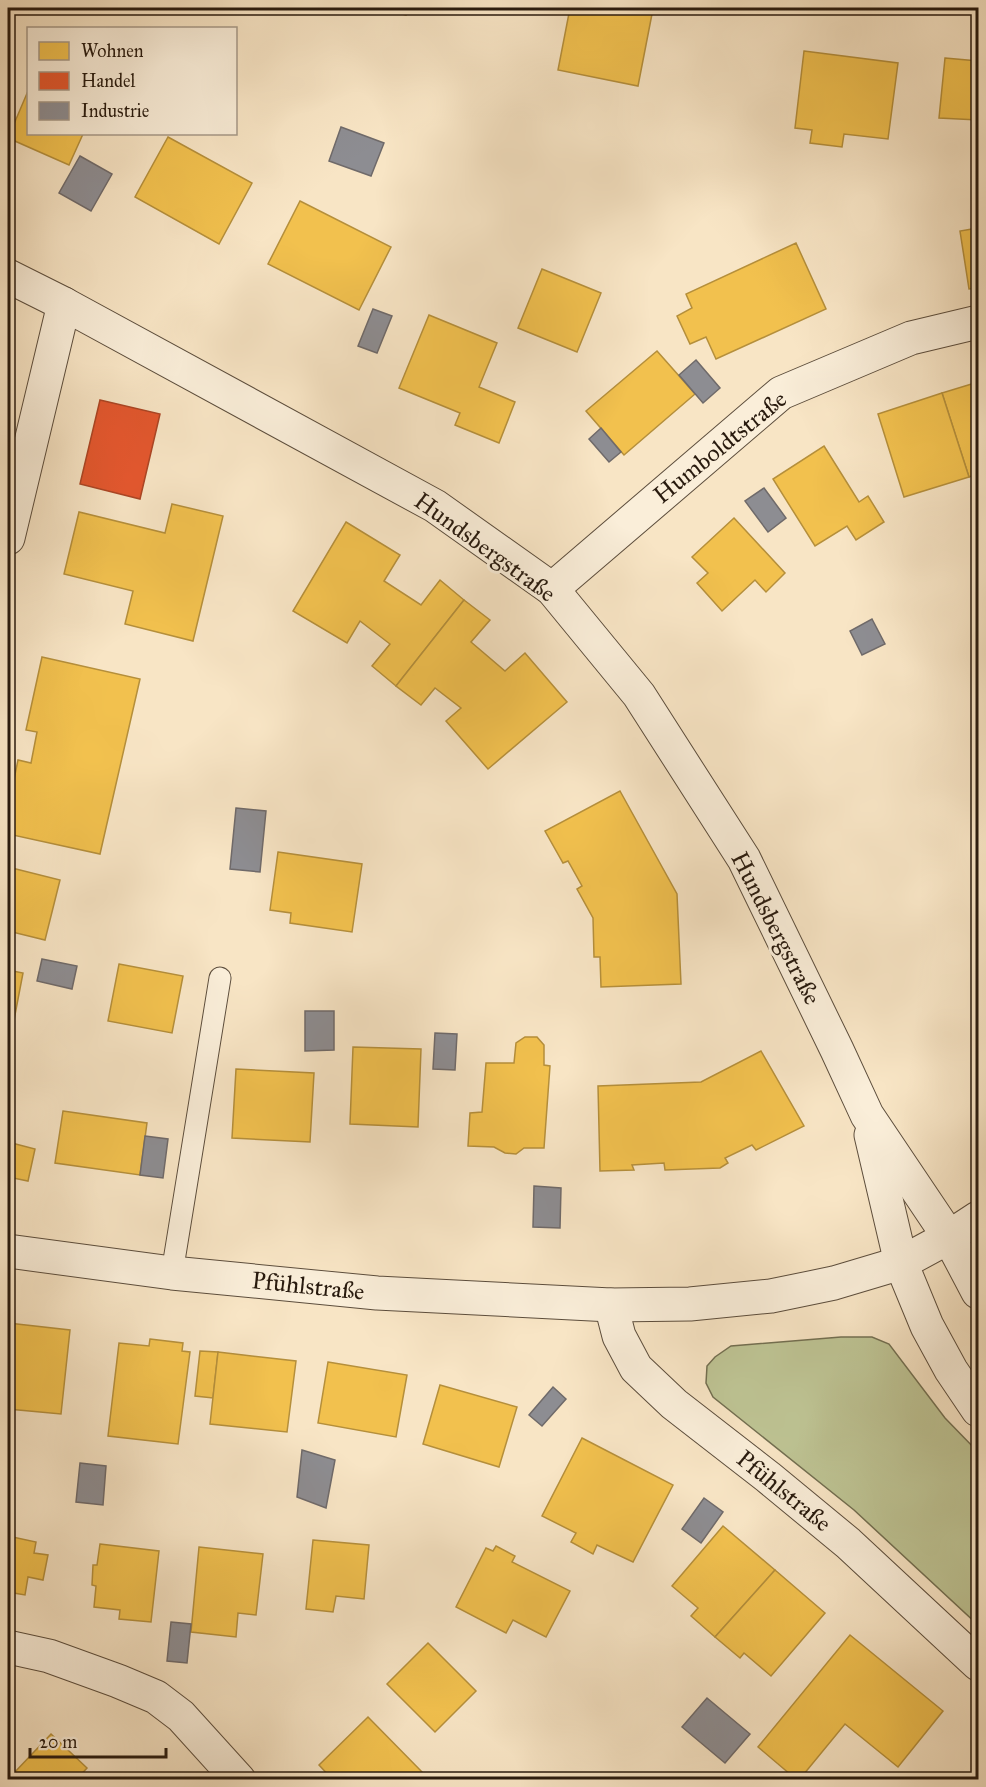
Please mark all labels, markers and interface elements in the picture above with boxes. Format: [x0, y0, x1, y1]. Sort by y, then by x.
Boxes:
legend [27, 27, 237, 135]
text: Wohnen [81, 40, 144, 62]
text: Handel [81, 70, 135, 92]
text: Industrie [81, 100, 149, 122]
street label: Humboldtstraße [647, 384, 793, 510]
street label: Hundsbergstraße [408, 486, 562, 608]
street label: Hundsbergstraße [725, 846, 827, 1010]
street label: Pfühlstraße [250, 1265, 366, 1307]
street label: Pfühlstraße [731, 1444, 837, 1538]
scale bar [30, 1721, 166, 1759]
text: 20 m [39, 1731, 77, 1753]

